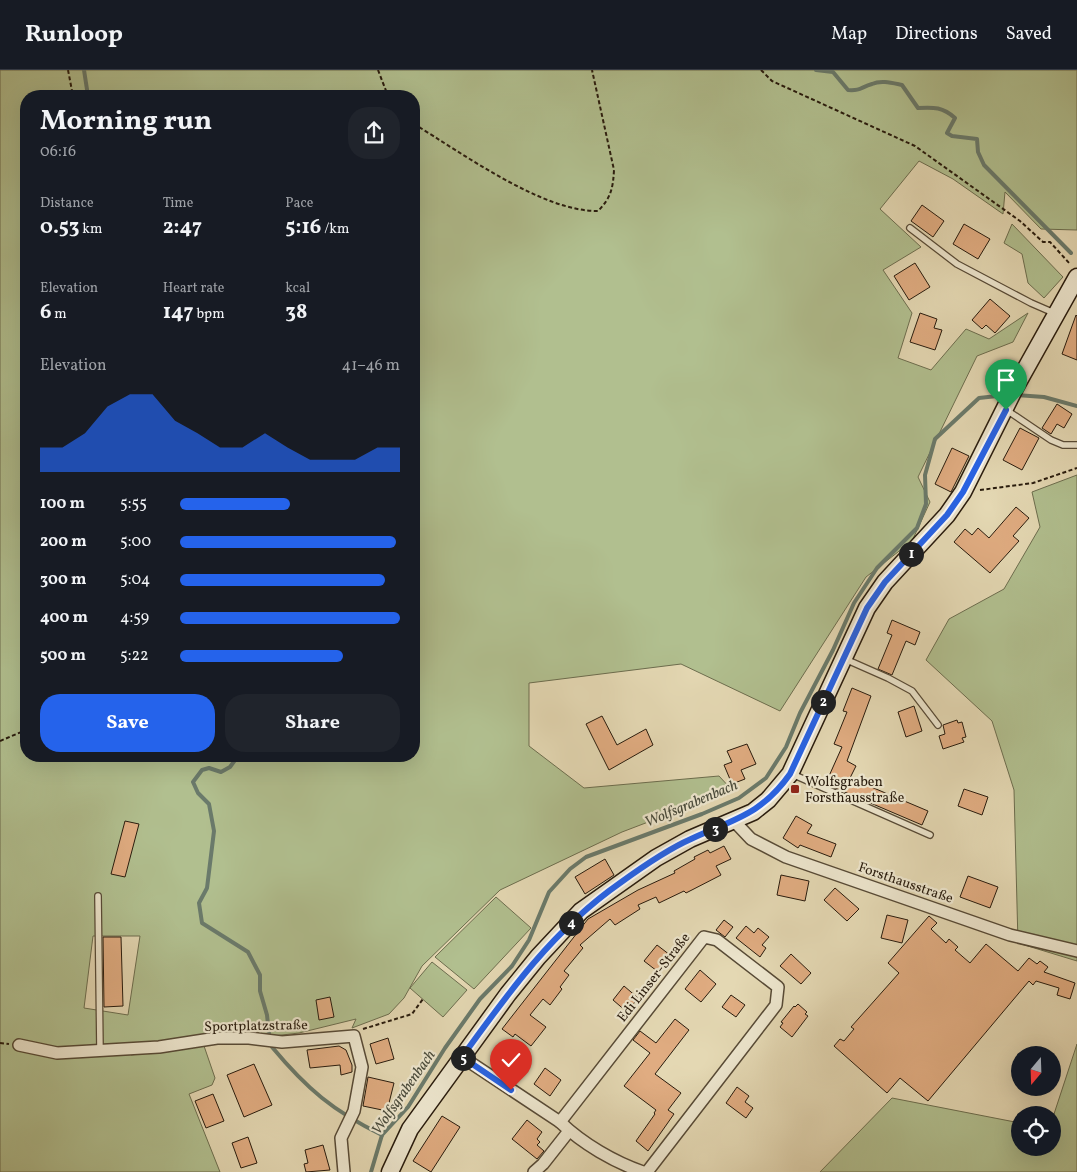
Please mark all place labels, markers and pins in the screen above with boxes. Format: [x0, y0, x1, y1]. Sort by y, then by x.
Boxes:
pin [985, 359, 1027, 410]
pin: 1 [898, 542, 924, 566]
pin: 2 [810, 690, 836, 714]
place label: Wolfsgraben Forsthausstraße [805, 773, 905, 808]
marker: Wolfsgraben Forsthausstraße [789, 783, 801, 795]
pin: 3 [702, 816, 728, 842]
pin: 4 [558, 910, 584, 936]
pin [490, 1039, 532, 1090]
pin: 5 [450, 1046, 476, 1070]

